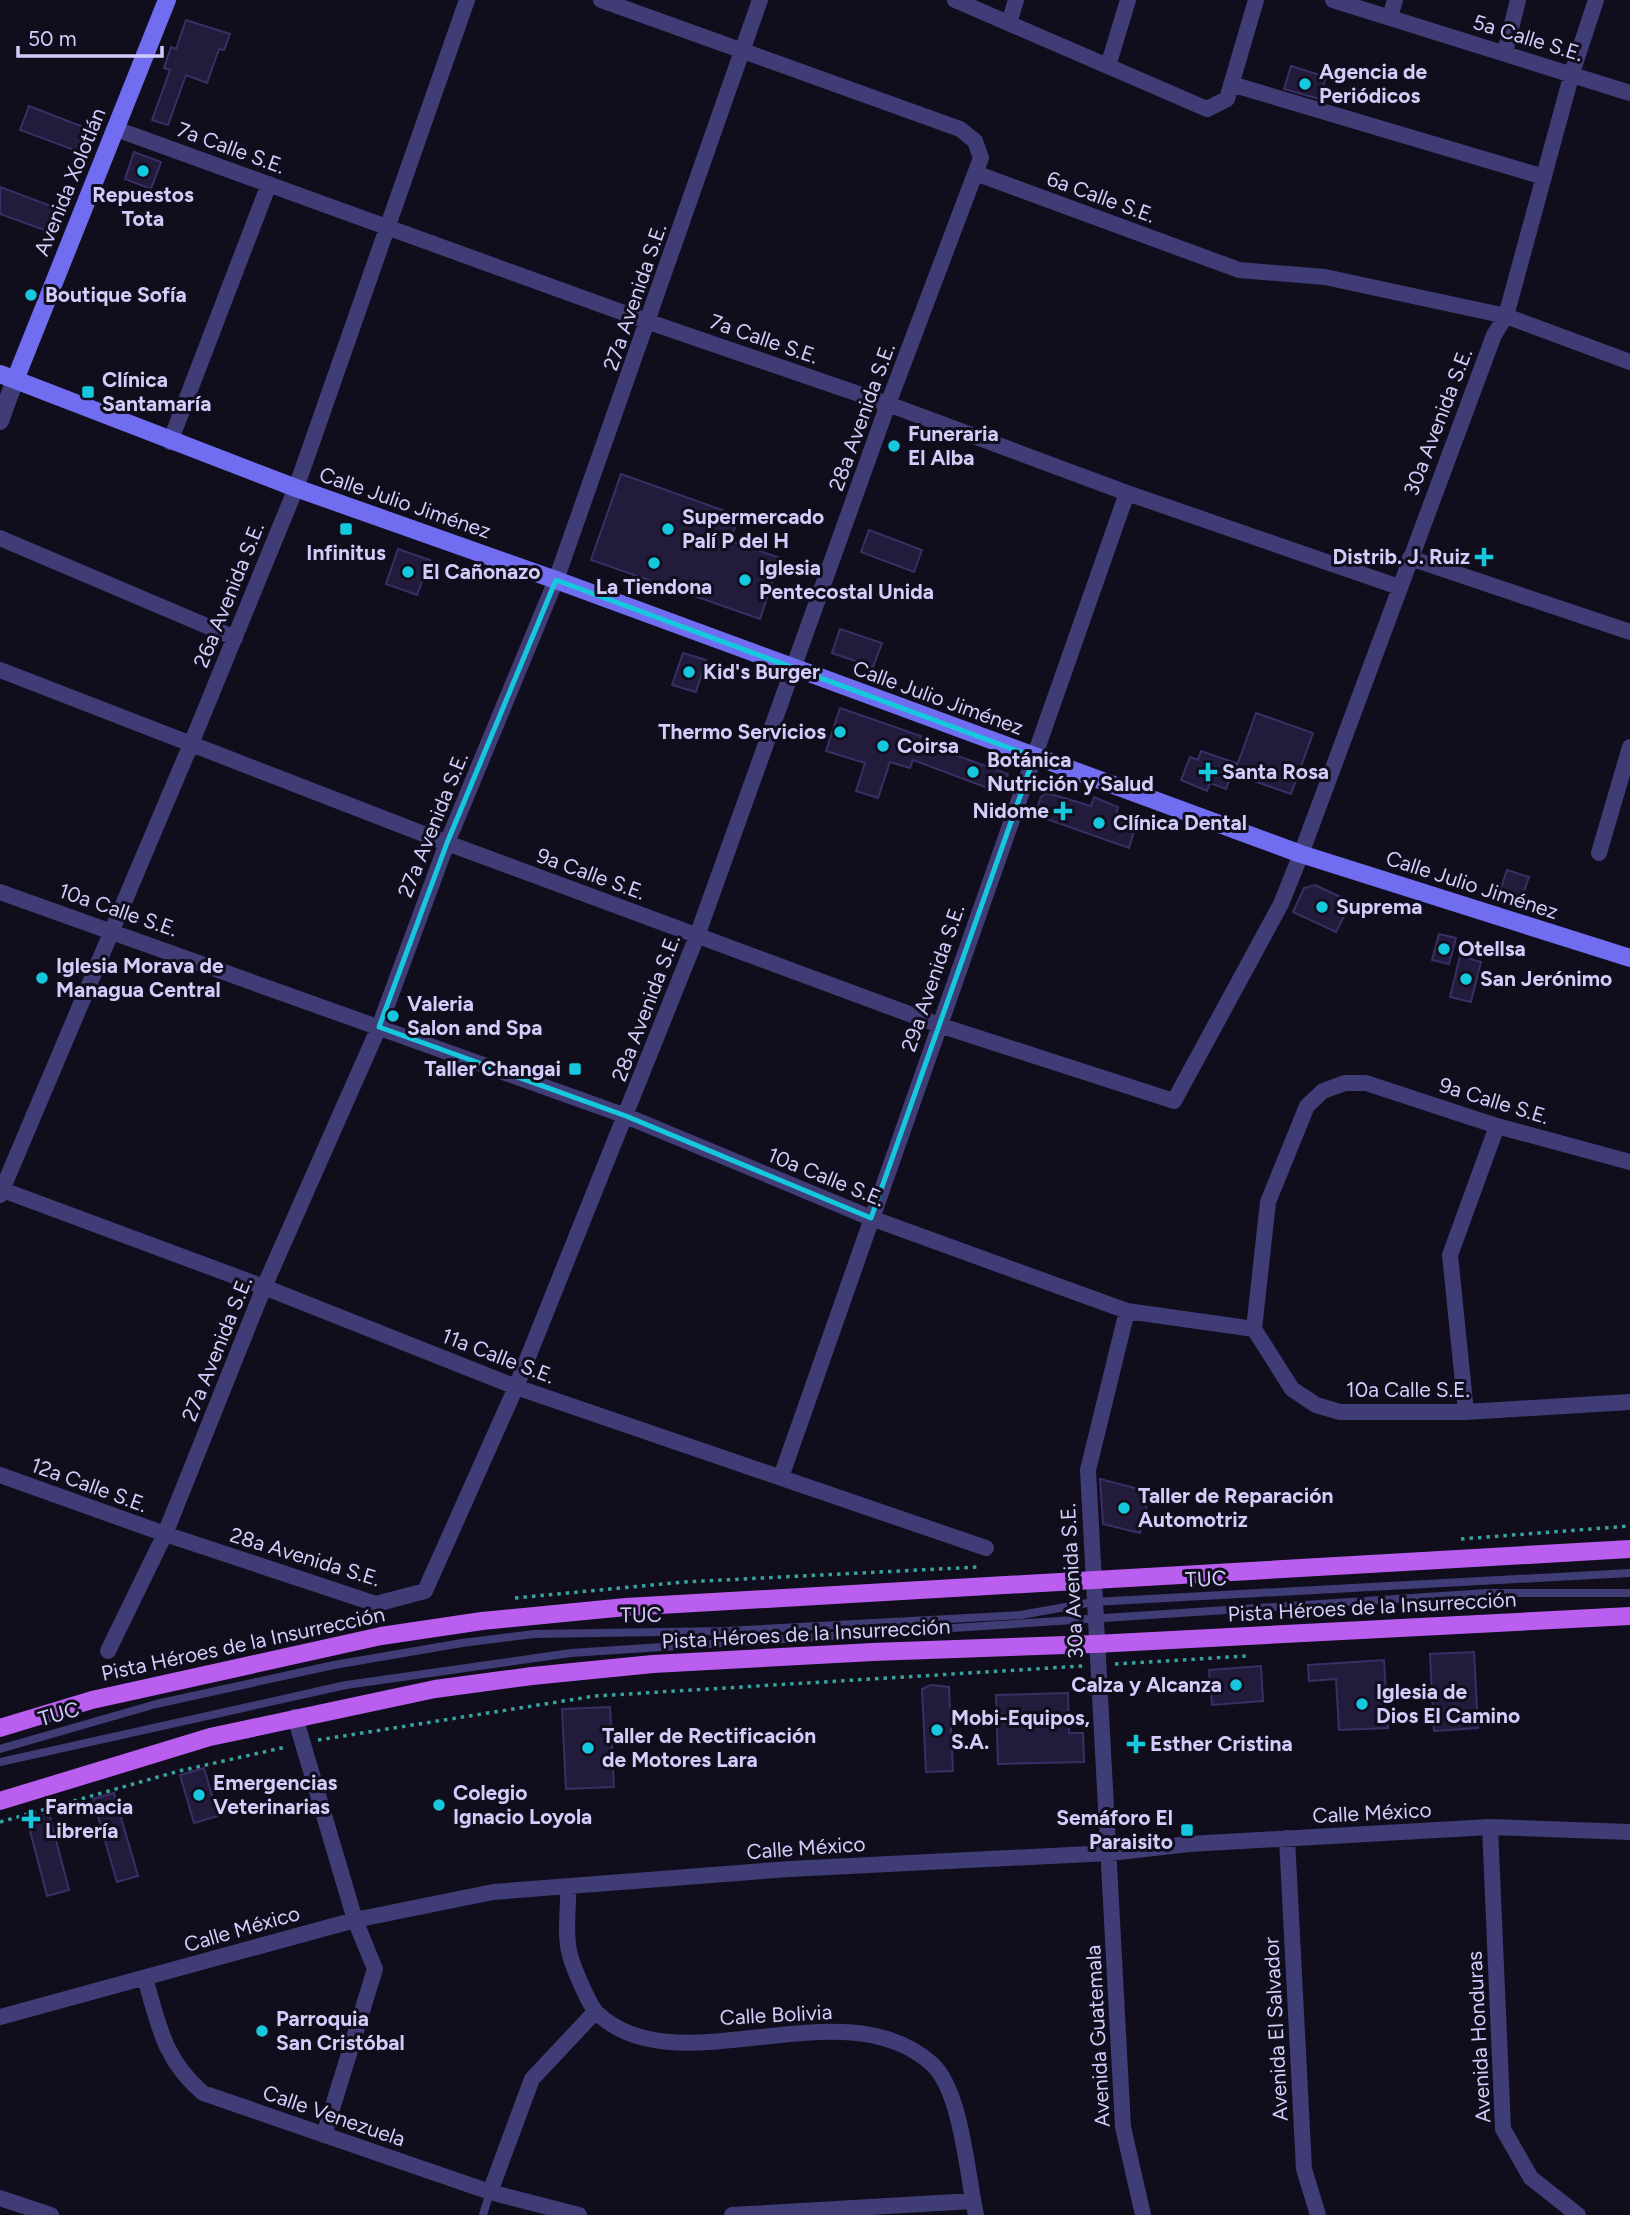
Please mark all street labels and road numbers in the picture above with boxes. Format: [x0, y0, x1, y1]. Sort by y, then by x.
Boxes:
street label: 5a Calle S.E. [1470, 9, 1586, 66]
street label: Avenida Xolotlán [28, 104, 111, 259]
street label: 7a Calle S.E. [174, 116, 289, 179]
street label: 6a Calle S.E. [1044, 165, 1159, 228]
street label: 27a Avenida S.E. [598, 220, 671, 374]
street label: 7a Calle S.E. [707, 308, 822, 369]
street label: 28a Avenida S.E. [823, 339, 900, 494]
street label: 30a Avenida S.E. [1398, 345, 1477, 499]
street label: Calle Julio Jiménez [316, 461, 494, 544]
street label: 26a Avenida S.E. [188, 519, 269, 671]
street label: Calle Julio Jiménez [849, 655, 1027, 740]
street label: 27a Avenida S.E. [392, 749, 473, 901]
street label: 9a Calle S.E. [534, 842, 649, 905]
street label: Calle Julio Jiménez [1383, 845, 1561, 924]
street label: 10a Calle S.E. [56, 878, 181, 942]
street label: 29a Avenida S.E. [896, 901, 969, 1055]
street label: 28a Avenida S.E. [606, 931, 685, 1085]
street label: 9a Calle S.E. [1436, 1072, 1552, 1129]
street label: 10a Calle S.E. [764, 1142, 888, 1211]
street label: 27a Avenida S.E. [176, 1273, 257, 1425]
street label: 11a Calle S.E. [438, 1323, 558, 1389]
street label: 10a Calle S.E. [1346, 1377, 1470, 1402]
street label: 12a Calle S.E. [28, 1452, 151, 1517]
street label: 30a Avenida S.E. [1055, 1503, 1088, 1659]
street label: 28a Avenida S.E. [227, 1522, 383, 1591]
street label: TUC [1185, 1565, 1227, 1592]
street label: Pista Héroes de la Insurrección [1227, 1586, 1517, 1627]
street label: Pista Héroes de la Insurrección [99, 1601, 387, 1686]
street label: TUC [620, 1602, 662, 1627]
street label: Pista Héroes de la Insurrección [661, 1613, 951, 1654]
street label: TUC [35, 1696, 82, 1731]
street label: Calle México [1312, 1797, 1432, 1828]
street label: Calle México [746, 1831, 866, 1864]
street label: Calle México [181, 1900, 303, 1957]
street label: Avenida El Salvador [1258, 1936, 1293, 2122]
street label: Avenida Guatemala [1080, 1944, 1115, 2128]
street label: Avenida Honduras [1462, 1950, 1495, 2124]
street label: Calle Bolivia [719, 1999, 833, 2030]
street label: Calle Venezuela [260, 2079, 409, 2152]

